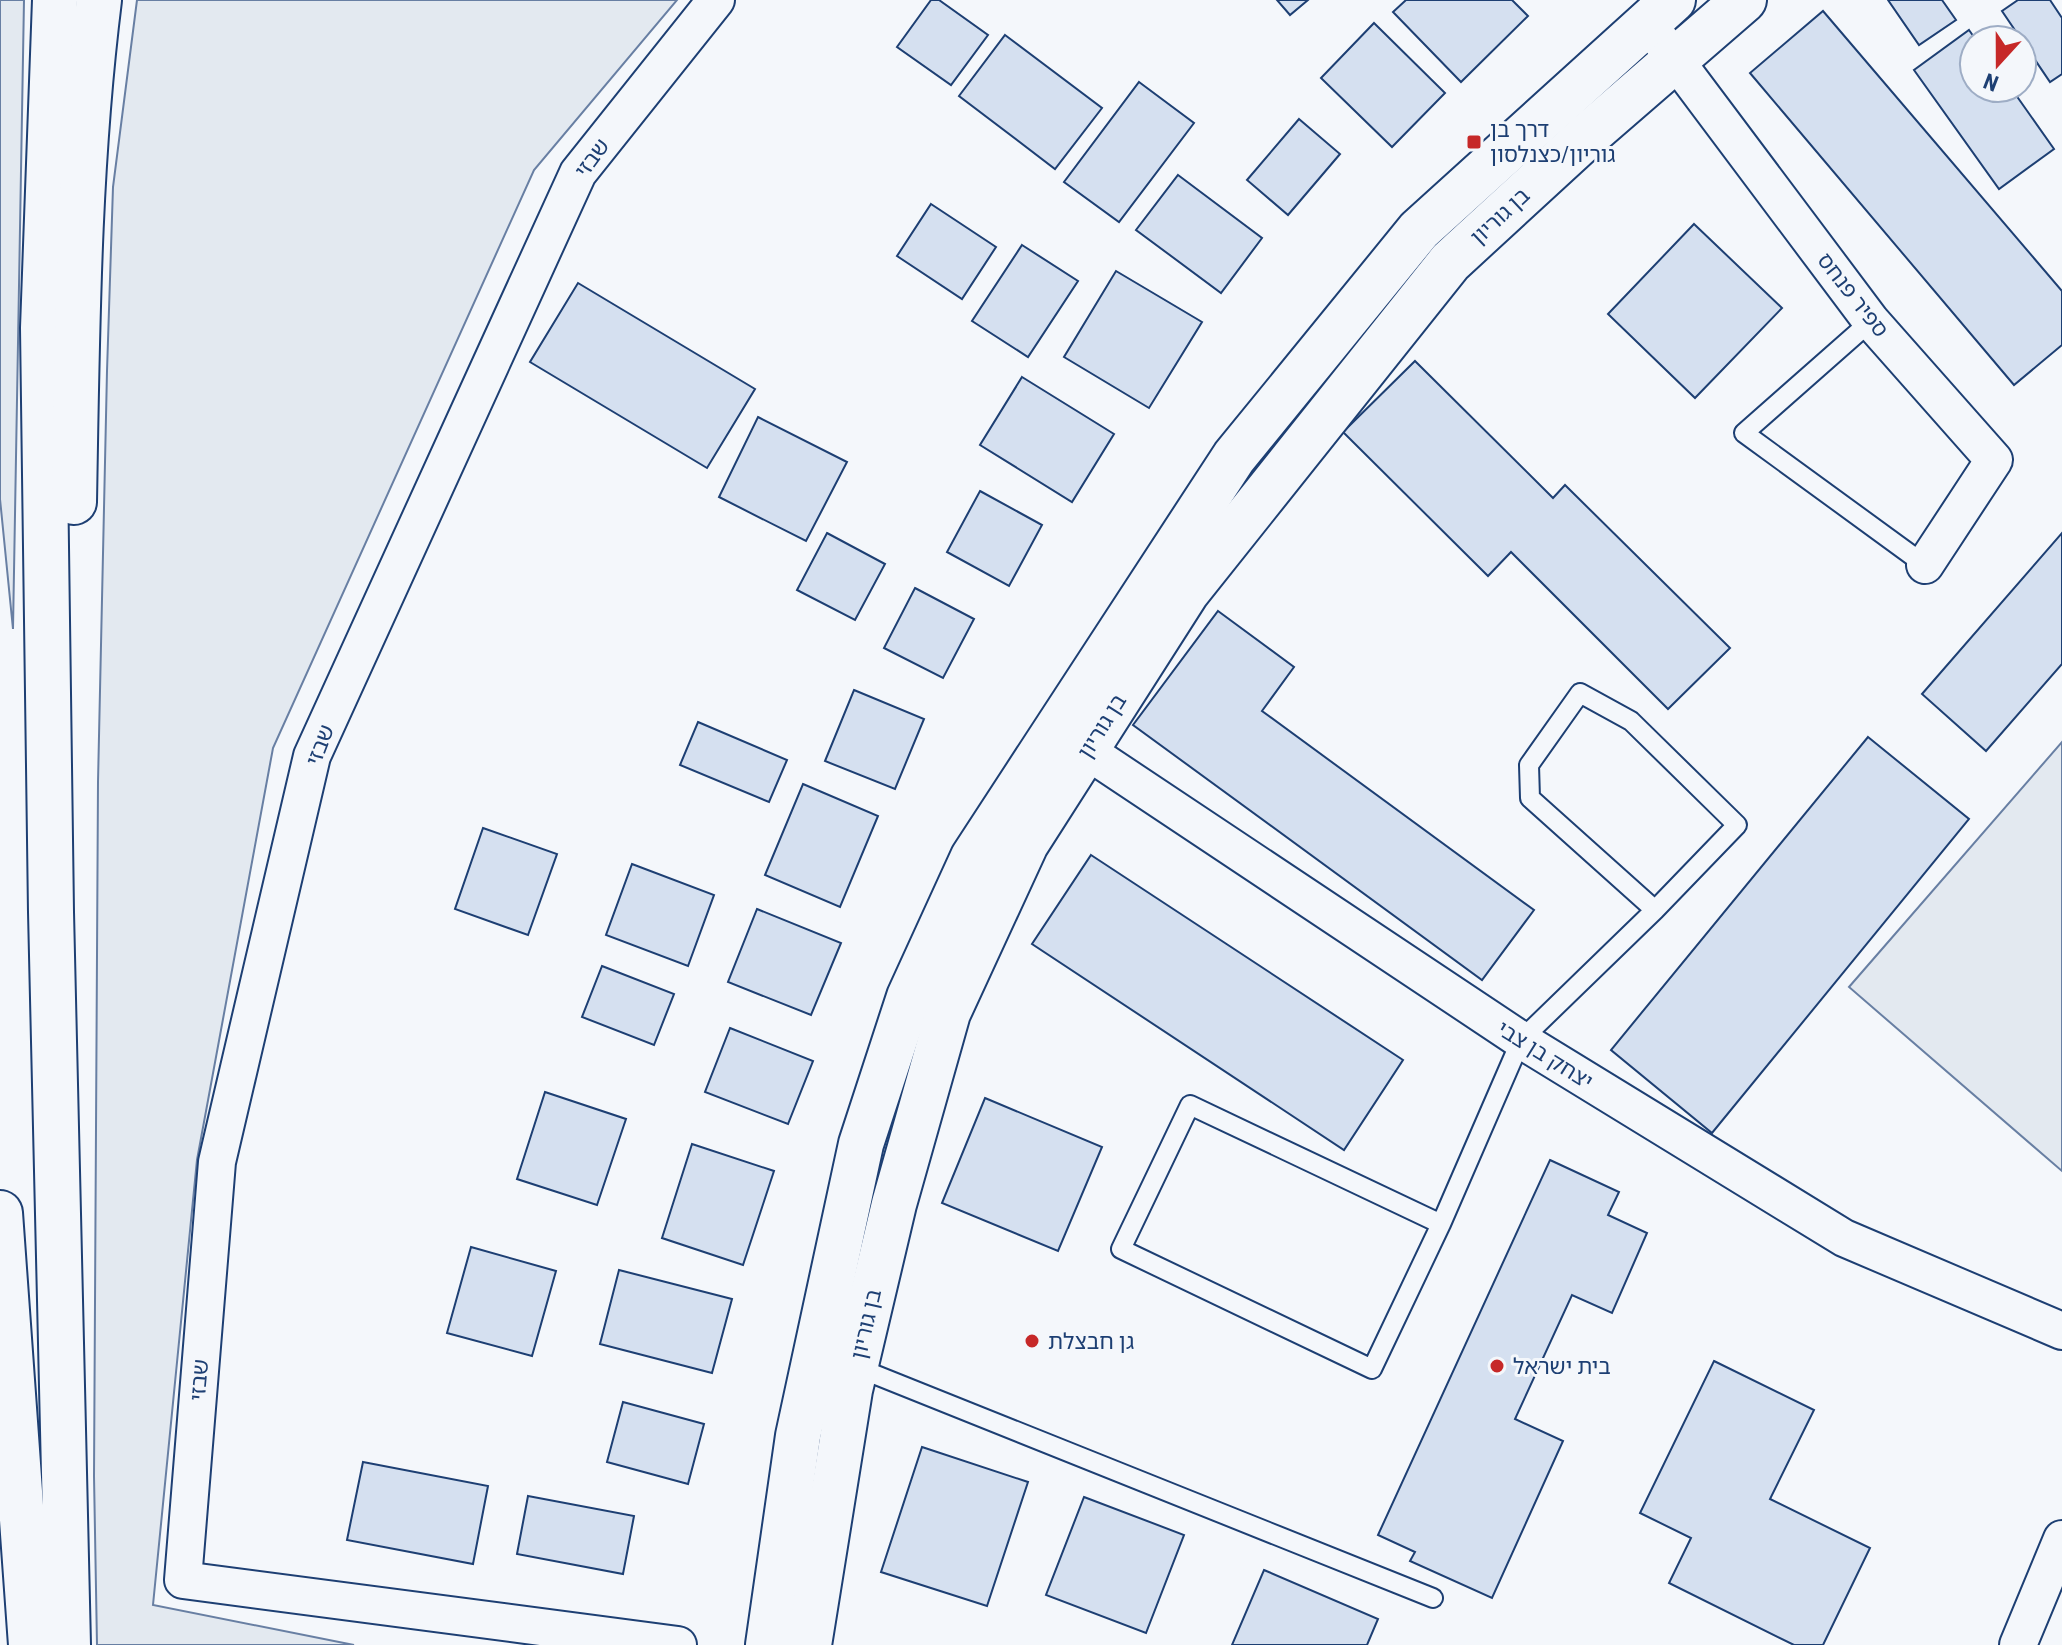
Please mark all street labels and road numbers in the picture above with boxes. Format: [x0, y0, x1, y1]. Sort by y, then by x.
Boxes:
street label: שבזי [570, 134, 614, 182]
street label: בן גוריון [1465, 183, 1535, 249]
street label: ספיר פנחס [1812, 248, 1894, 342]
street label: בן גוריון [1072, 689, 1132, 763]
street label: שבזי [301, 721, 339, 769]
street label: יצחק בן צבי [1493, 1016, 1597, 1094]
street label: בן גוריון [846, 1286, 886, 1362]
street label: שבזי [185, 1358, 213, 1402]

